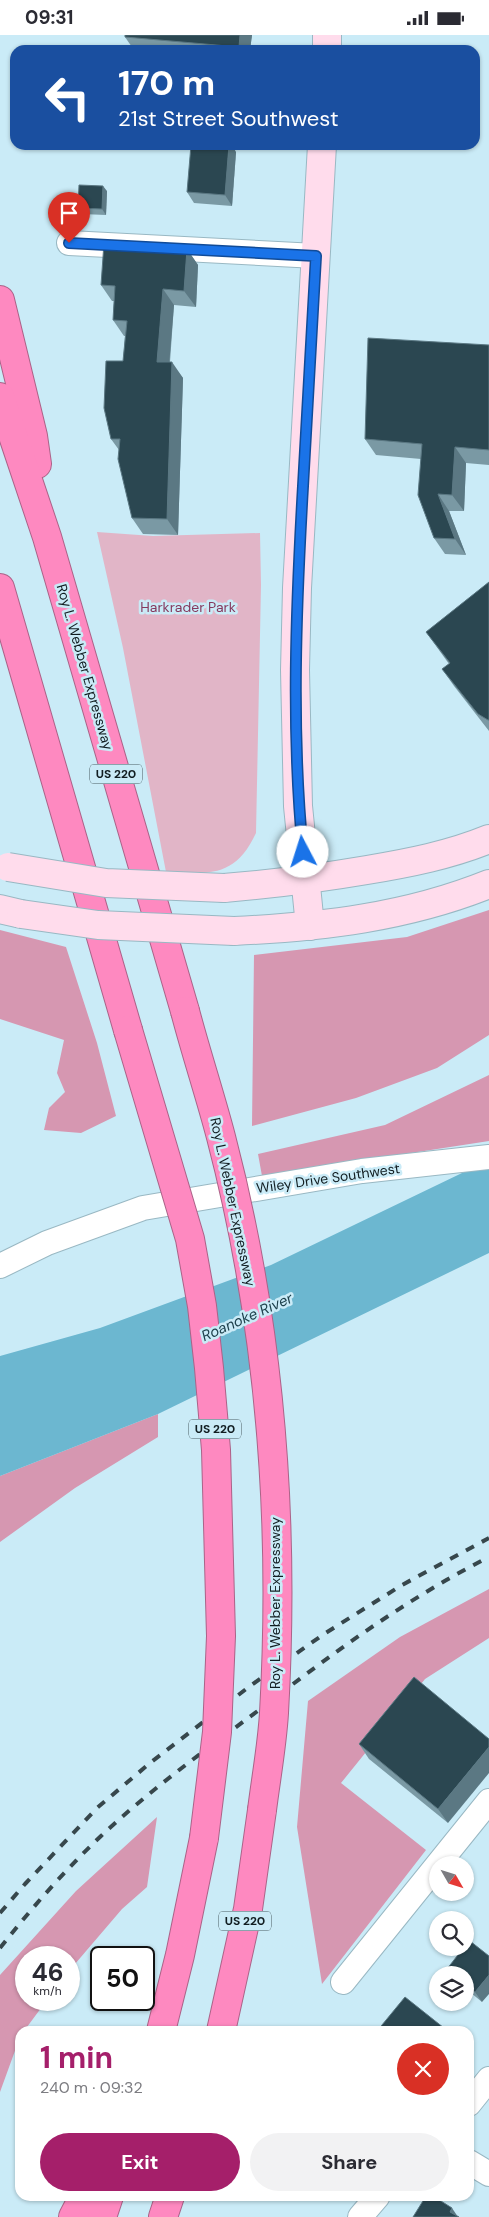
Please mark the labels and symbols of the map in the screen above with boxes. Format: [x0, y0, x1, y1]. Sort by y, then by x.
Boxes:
pin [48, 192, 90, 243]
street label: Roy L. Webber Expressway [53, 582, 117, 752]
park label: Harkrader Park [140, 598, 236, 616]
road number: US 220 [90, 765, 142, 784]
position arrow [276, 825, 328, 877]
street label: Roy L. Webber Expressway [206, 1116, 260, 1288]
street label: Wiley Drive Southwest [255, 1159, 401, 1197]
water label: Roanoke River [198, 1288, 296, 1346]
road number: US 220 [189, 1420, 241, 1439]
street label: Roy L. Webber Expressway [266, 1517, 284, 1689]
north arrow [429, 1856, 474, 1901]
road number: US 220 [219, 1911, 271, 1930]
speed limit sign: 50 [90, 1946, 155, 2011]

